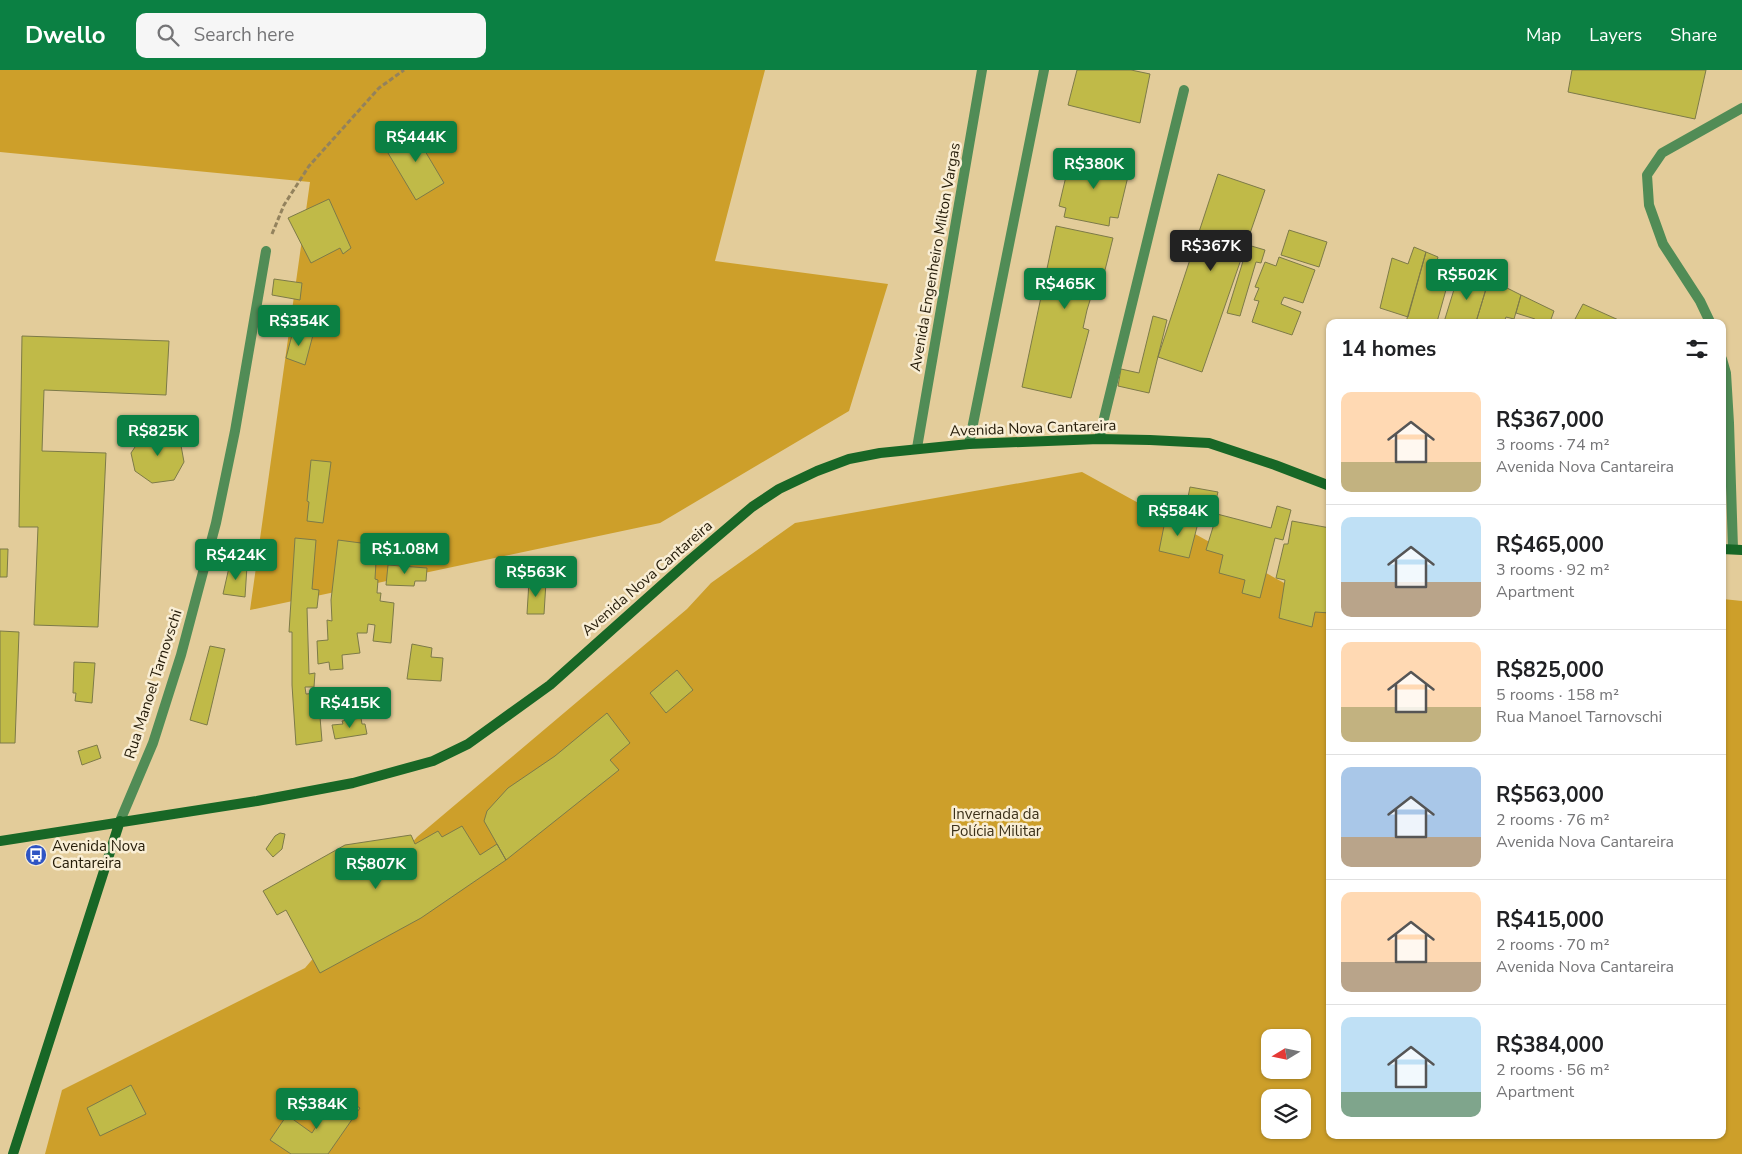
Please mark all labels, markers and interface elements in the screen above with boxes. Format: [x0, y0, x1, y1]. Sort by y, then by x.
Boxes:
search box [136, 13, 486, 58]
text: Dwello [25, 19, 106, 51]
icon: search [154, 21, 182, 49]
text: Search here [194, 22, 294, 48]
text: Map [1526, 23, 1561, 47]
text: Layers [1589, 23, 1642, 47]
text: Share [1670, 23, 1717, 47]
pin: R$444K [375, 121, 457, 163]
text: R$444K [386, 126, 446, 148]
street label: Avenida Engenheiro Milton Vargas [905, 141, 965, 373]
pin: R$380K [1053, 148, 1135, 190]
text: R$380K [1064, 153, 1124, 175]
pin: R$367K [1170, 230, 1252, 272]
text: R$367K [1181, 235, 1241, 257]
pin: R$502K [1426, 258, 1508, 301]
text: R$502K [1437, 264, 1497, 286]
pin: R$465K [1024, 268, 1106, 310]
text: R$465K [1035, 273, 1095, 295]
pin: R$354K [258, 304, 340, 347]
text: R$354K [269, 310, 329, 332]
text: 14 homes [1341, 335, 1436, 363]
icon: filters [1683, 335, 1711, 363]
text: R$367,000 [1496, 406, 1604, 434]
icon: home [1381, 412, 1441, 472]
pin: R$825K [117, 414, 199, 457]
street label: Avenida Nova Cantareira [949, 415, 1117, 441]
text: R$825K [128, 420, 188, 442]
text: 3 rooms · 74 m² [1496, 434, 1609, 456]
text: Avenida Nova Cantareira [1496, 456, 1674, 478]
pin: R$584K [1137, 494, 1219, 537]
text: R$584K [1148, 500, 1208, 522]
street label: Avenida Nova Cantareira [577, 516, 717, 640]
text: R$465,000 [1496, 531, 1604, 559]
pin: R$1.08M [359, 532, 451, 575]
icon: home [1381, 537, 1441, 597]
pin: R$424K [195, 538, 277, 581]
text: R$1.08M [371, 538, 439, 560]
text: R$424K [206, 544, 266, 566]
pin: R$563K [495, 556, 577, 598]
text: 3 rooms · 92 m² [1496, 559, 1609, 581]
text: R$563K [506, 561, 566, 583]
text: Apartment [1496, 581, 1574, 603]
street label: Rua Manoel Tarnovschi [119, 607, 187, 761]
text: R$825,000 [1496, 656, 1604, 684]
icon: home [1381, 662, 1441, 722]
text: 5 rooms · 158 m² [1496, 684, 1619, 706]
pin: R$415K [309, 686, 391, 729]
text: R$415K [320, 692, 380, 714]
text: Rua Manoel Tarnovschi [1496, 706, 1662, 728]
text: R$563,000 [1496, 781, 1604, 809]
icon: home [1381, 787, 1441, 847]
park label: Invernada da Polícia Militar [951, 804, 1042, 841]
text: 2 rooms · 76 m² [1496, 809, 1609, 831]
text: Avenida Nova Cantareira [1496, 831, 1674, 853]
place label: Avenida Nova Cantareira [52, 836, 146, 873]
bus stop icon: Avenida Nova Cantareira [24, 843, 48, 867]
pin: R$807K [335, 848, 417, 890]
text: R$807K [346, 853, 406, 875]
text: R$415,000 [1496, 906, 1604, 934]
icon: home [1381, 912, 1441, 972]
text: 2 rooms · 70 m² [1496, 934, 1609, 956]
text: Avenida Nova Cantareira [1496, 956, 1674, 978]
north arrow [1261, 1029, 1311, 1079]
map controls [1261, 1029, 1311, 1139]
text: R$384,000 [1496, 1031, 1604, 1059]
icon: home [1381, 1037, 1441, 1097]
text: 2 rooms · 56 m² [1496, 1059, 1609, 1081]
text: Apartment [1496, 1081, 1574, 1103]
pin: R$384K [276, 1088, 358, 1130]
button: layers [1261, 1089, 1311, 1139]
text: R$384K [287, 1093, 347, 1115]

